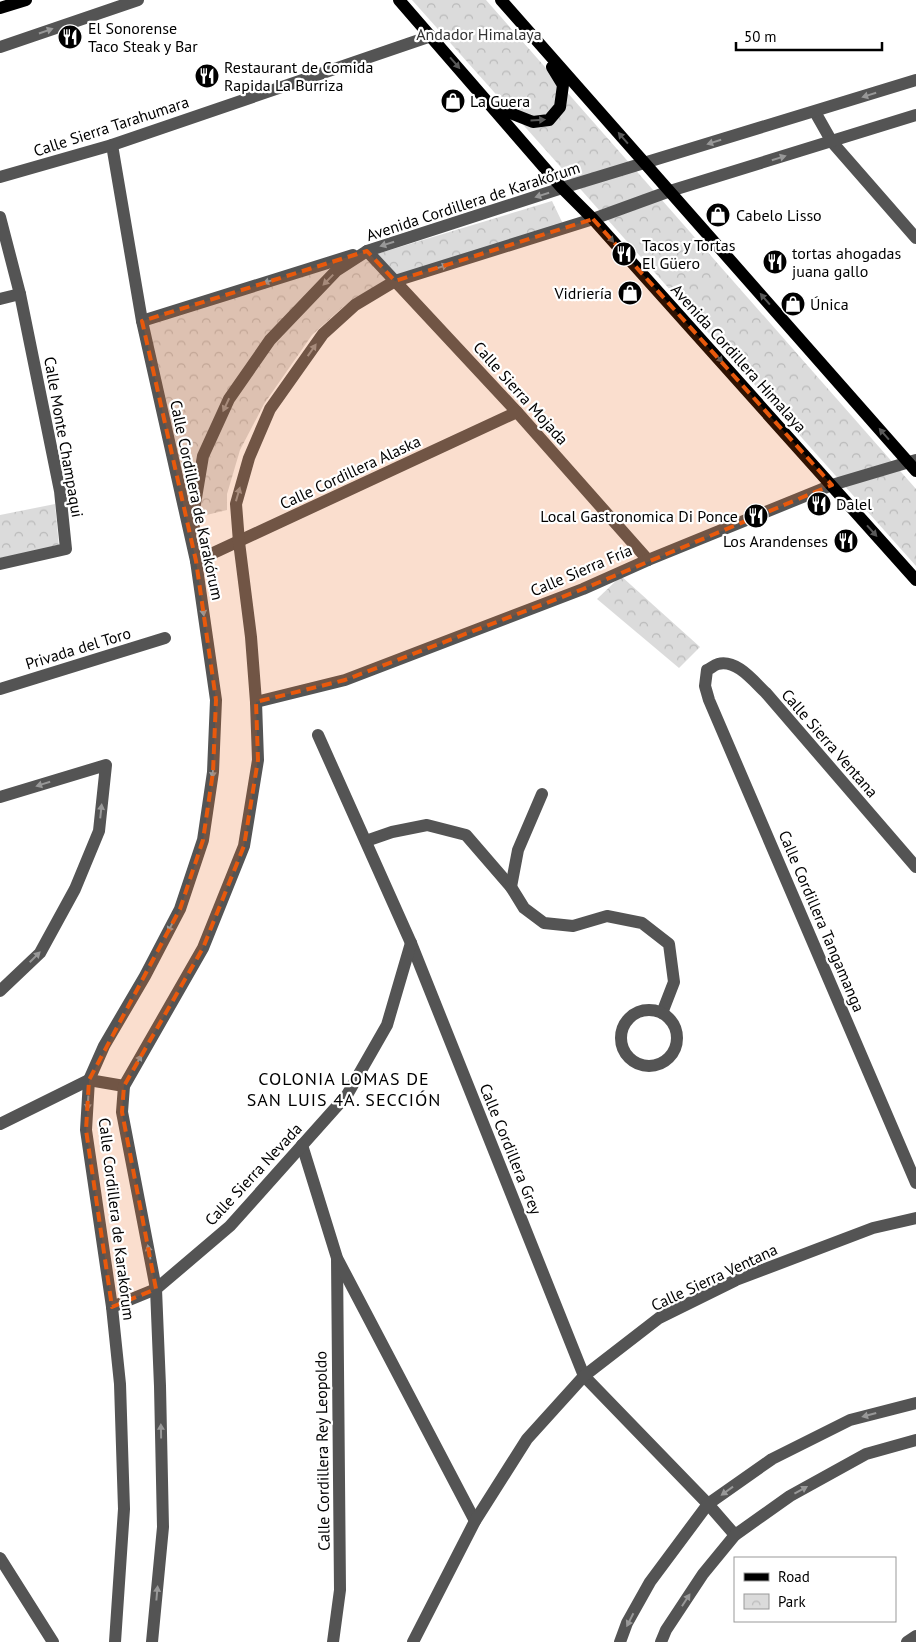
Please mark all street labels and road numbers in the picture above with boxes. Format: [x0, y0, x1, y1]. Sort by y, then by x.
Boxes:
street label: Calle Sierra Tarahumara [31, 91, 191, 161]
street label: Avenida Cordillera de Karakórum [364, 157, 582, 245]
street label: Avenida Cordillera Himalaya [667, 280, 811, 436]
street label: Calle Sierra Mojada [469, 337, 573, 449]
street label: Calle Monte Champaqui [40, 355, 88, 519]
street label: Calle Cordillera de Karakórum [166, 398, 228, 602]
street label: Calle Cordillera Alaska [276, 431, 424, 513]
street label: Calle Sierra Fría [527, 540, 635, 600]
street label: Privada del Toro [23, 622, 133, 674]
street label: Calle Sierra Ventana [777, 685, 883, 801]
street label: Calle Cordillera Tangamanga [775, 827, 869, 1015]
street label: Calle Cordillera Grey [476, 1081, 547, 1218]
street label: Calle Cordillera de Karakórum [95, 1117, 139, 1321]
street label: Calle Sierra Nevada [200, 1118, 306, 1230]
street label: Calle Sierra Ventana [648, 1239, 780, 1315]
street label: Calle Cordillera Rey Leopoldo [310, 1351, 334, 1551]

